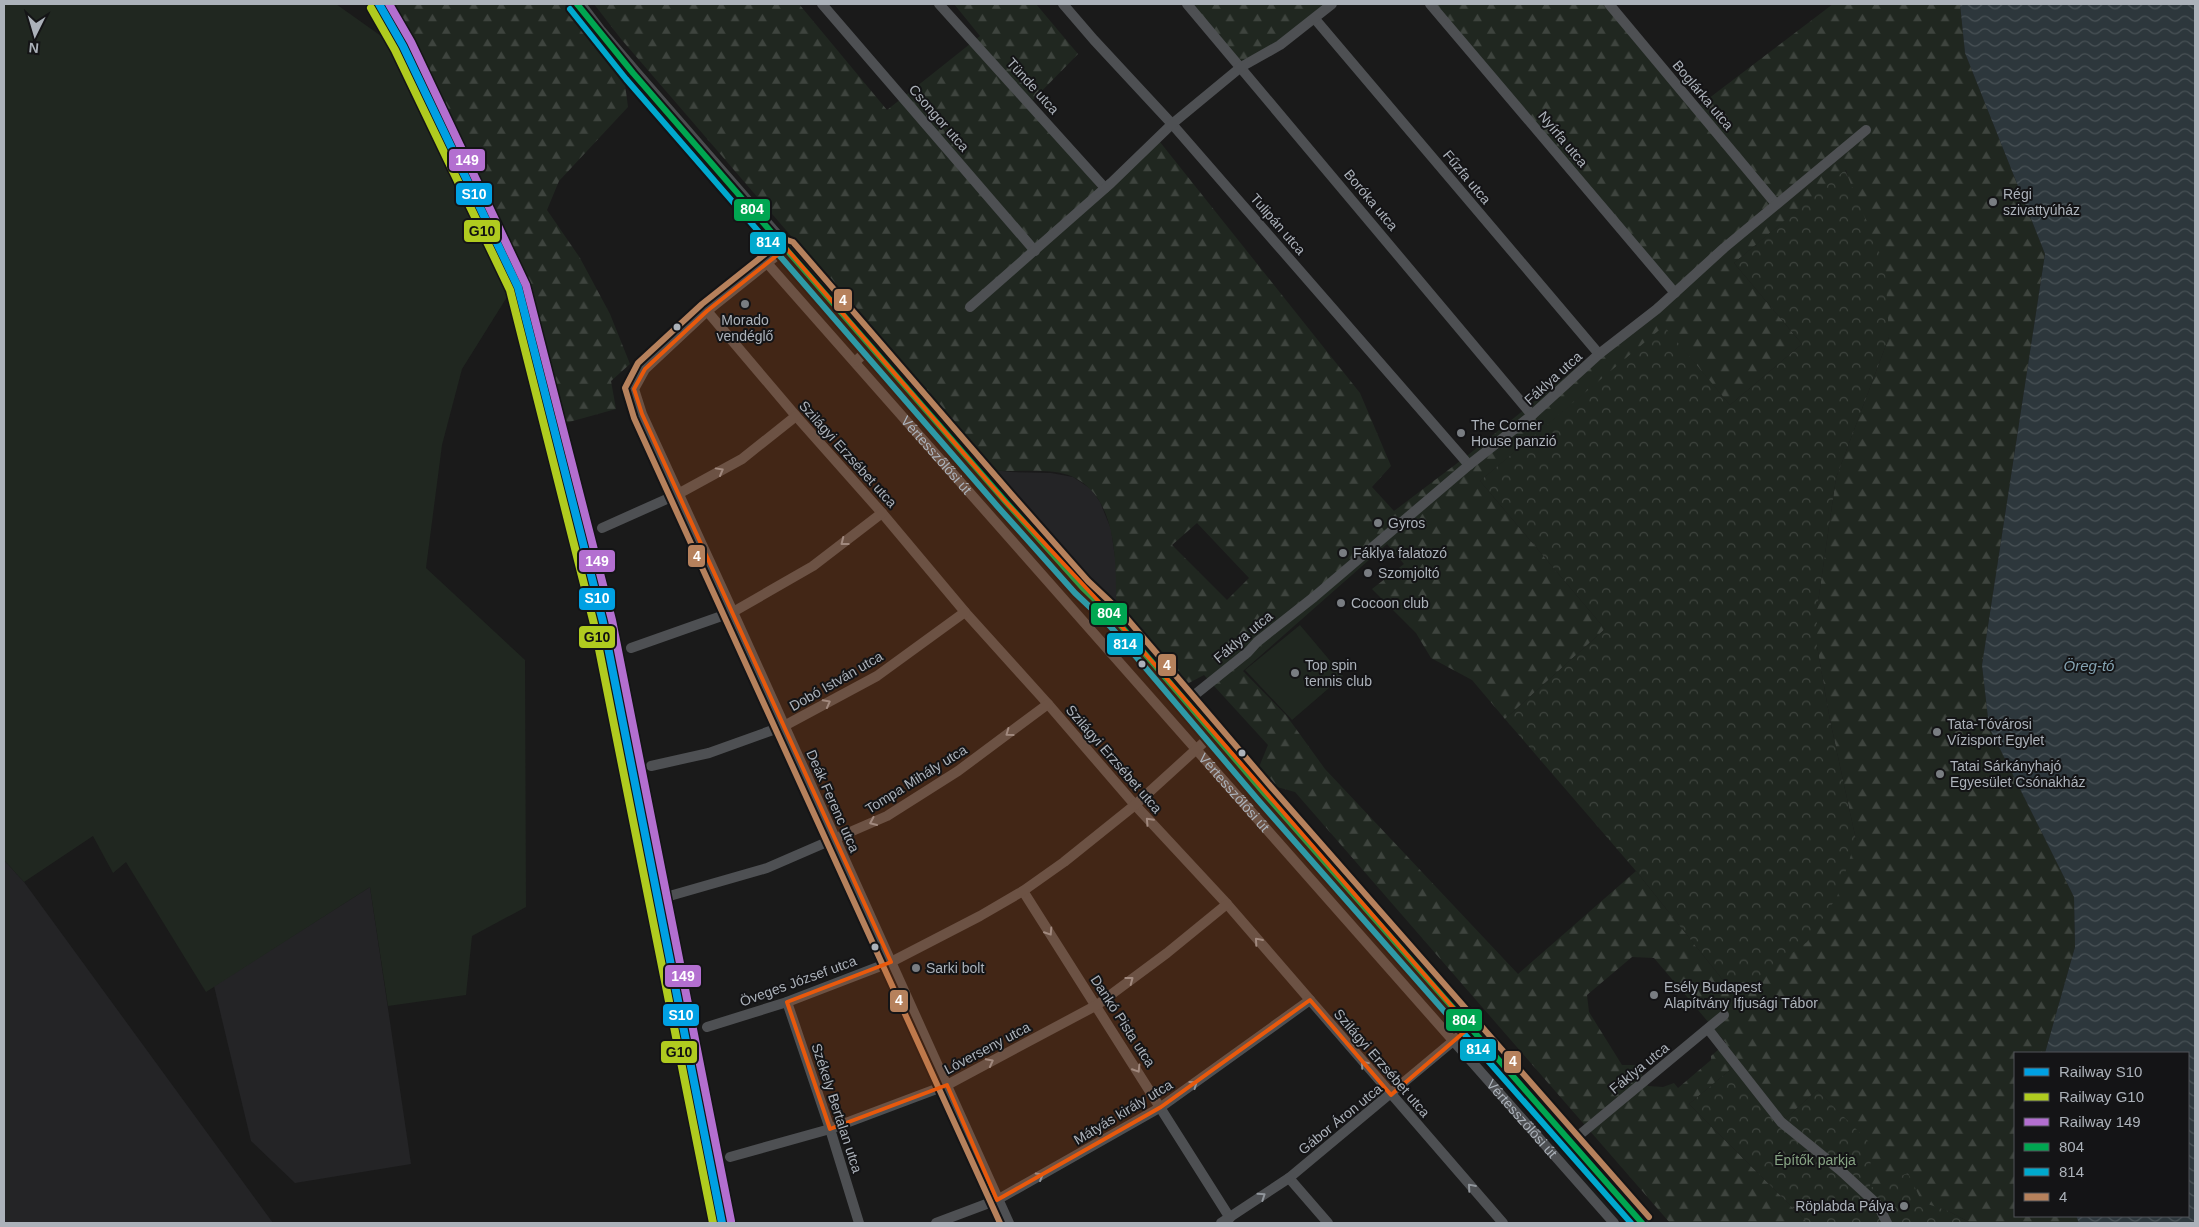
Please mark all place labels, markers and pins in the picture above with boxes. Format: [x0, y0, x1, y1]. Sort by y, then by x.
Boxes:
place label: Régi szivattyúház [2003, 186, 2080, 218]
marker: Régi szivattyúház [1987, 196, 1999, 208]
marker: Morado vendéglő [739, 298, 751, 310]
place label: Morado vendéglő [717, 312, 774, 344]
unlabelled marker [672, 322, 682, 332]
place label: The Corner House panzió [1471, 417, 1557, 449]
marker: The Corner House panzió [1455, 427, 1467, 439]
place label: Gyros [1388, 515, 1425, 531]
marker: Gyros [1372, 517, 1384, 529]
place label: Fáklya falatozó [1353, 545, 1447, 561]
marker: Fáklya falatozó [1337, 547, 1349, 559]
place label: Szomjoltó [1378, 565, 1440, 581]
marker: Szomjoltó [1362, 567, 1374, 579]
place label: Cocoon club [1351, 595, 1429, 611]
marker: Cocoon club [1335, 597, 1347, 609]
place label: Top spin tennis club [1305, 657, 1372, 689]
unlabelled marker [1137, 659, 1147, 669]
marker: Top spin tennis club [1289, 667, 1301, 679]
place label: Tata-Tóvárosi Vízisport Egylet [1947, 716, 2044, 748]
marker: Tata-Tóvárosi Vízisport Egylet [1931, 726, 1943, 738]
unlabelled marker [1237, 748, 1247, 758]
place label: Tatai Sárkányhajó Egyesület Csónakház [1950, 758, 2085, 790]
marker: Tatai Sárkányhajó Egyesület Csónakház [1934, 768, 1946, 780]
unlabelled marker [870, 942, 880, 952]
place label: Sarki bolt [926, 960, 984, 976]
marker: Sarki bolt [910, 962, 922, 974]
place label: Esély Budapest Alapítvány Ifjusági Tábor [1664, 979, 1818, 1011]
marker: Esély Budapest Alapítvány Ifjusági Tábor [1648, 989, 1660, 1001]
place label: Röplabda Pálya [1795, 1198, 1894, 1214]
marker: Röplabda Pálya [1898, 1200, 1910, 1212]

